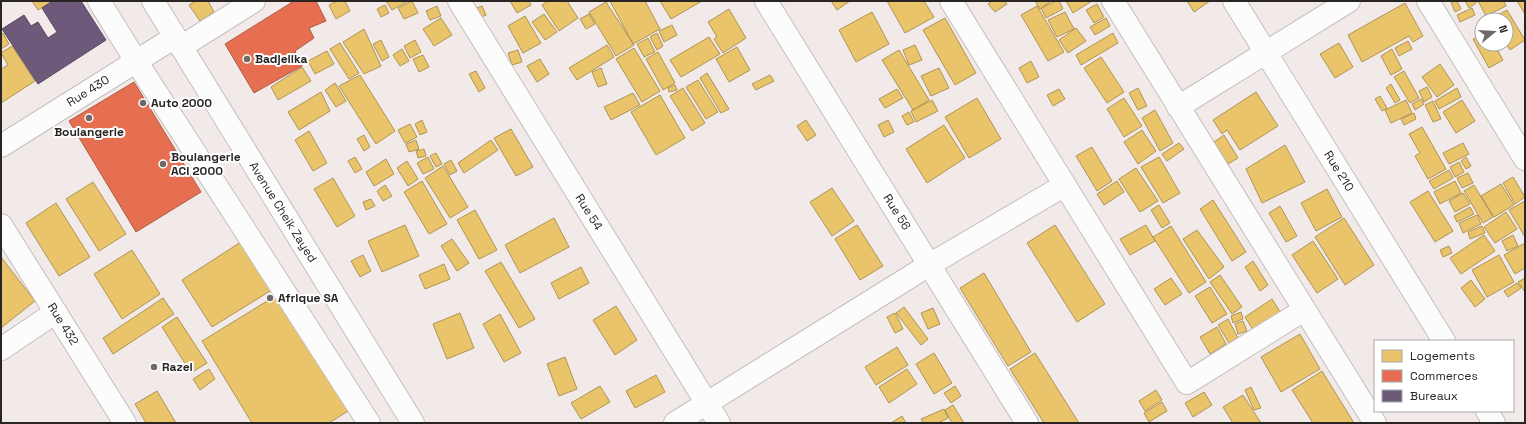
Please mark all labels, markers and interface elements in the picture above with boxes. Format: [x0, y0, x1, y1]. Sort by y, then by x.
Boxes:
north arrow [1474, 12, 1514, 52]
text: N [1496, 23, 1511, 35]
place label: Badjelika [255, 51, 308, 67]
marker: Badjelika [242, 54, 252, 64]
street label: Rue 430 [64, 72, 112, 110]
place label: Auto 2000 [151, 95, 212, 111]
marker: Auto 2000 [138, 98, 148, 108]
marker: Boulangerie [84, 113, 94, 123]
place label: Boulangerie [54, 124, 124, 140]
street label: Rue 210 [1320, 148, 1358, 194]
place label: Boulangerie ACI 2000 [171, 149, 241, 179]
marker: Boulangerie ACI 2000 [158, 159, 168, 169]
street label: Avenue Cheik Zayed [245, 159, 321, 265]
street label: Rue 54 [572, 191, 607, 234]
street label: Rue 56 [880, 191, 914, 233]
place label: Afrique SA [278, 290, 339, 306]
marker: Afrique SA [265, 293, 275, 303]
street label: Rue 432 [44, 300, 82, 348]
legend [1374, 340, 1514, 412]
text: Logements [1410, 348, 1475, 364]
place label: Razel [162, 359, 193, 375]
marker: Razel [149, 362, 159, 372]
text: Commerces [1410, 368, 1478, 384]
text: Bureaux [1410, 388, 1458, 404]

